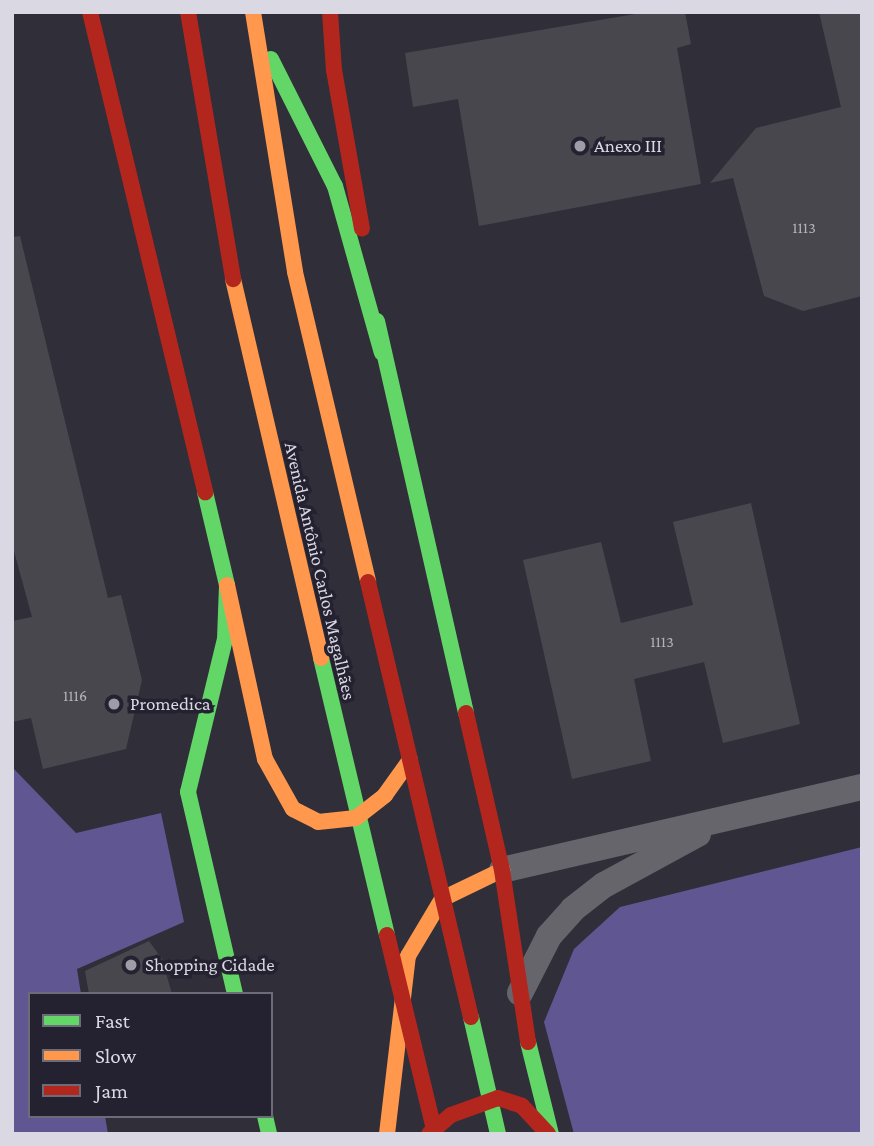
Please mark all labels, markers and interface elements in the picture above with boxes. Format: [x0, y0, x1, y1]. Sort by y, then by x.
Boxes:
place label: Anexo III [594, 135, 662, 157]
marker: Anexo III [572, 138, 588, 154]
house number: 1113 [792, 218, 816, 238]
street label: Avenida Antônio Carlos Magalhães [279, 440, 361, 702]
house number: 1113 [650, 632, 674, 652]
house number: 1116 [63, 686, 87, 706]
place label: Promedica [130, 693, 211, 715]
marker: Promedica [104, 694, 124, 714]
place label: Shopping Cidade [145, 954, 275, 976]
marker: Shopping Cidade [123, 957, 139, 973]
legend [28, 992, 273, 1118]
text: Fast [95, 1009, 130, 1033]
text: Slow [95, 1044, 136, 1068]
text: Jam [95, 1079, 128, 1103]

